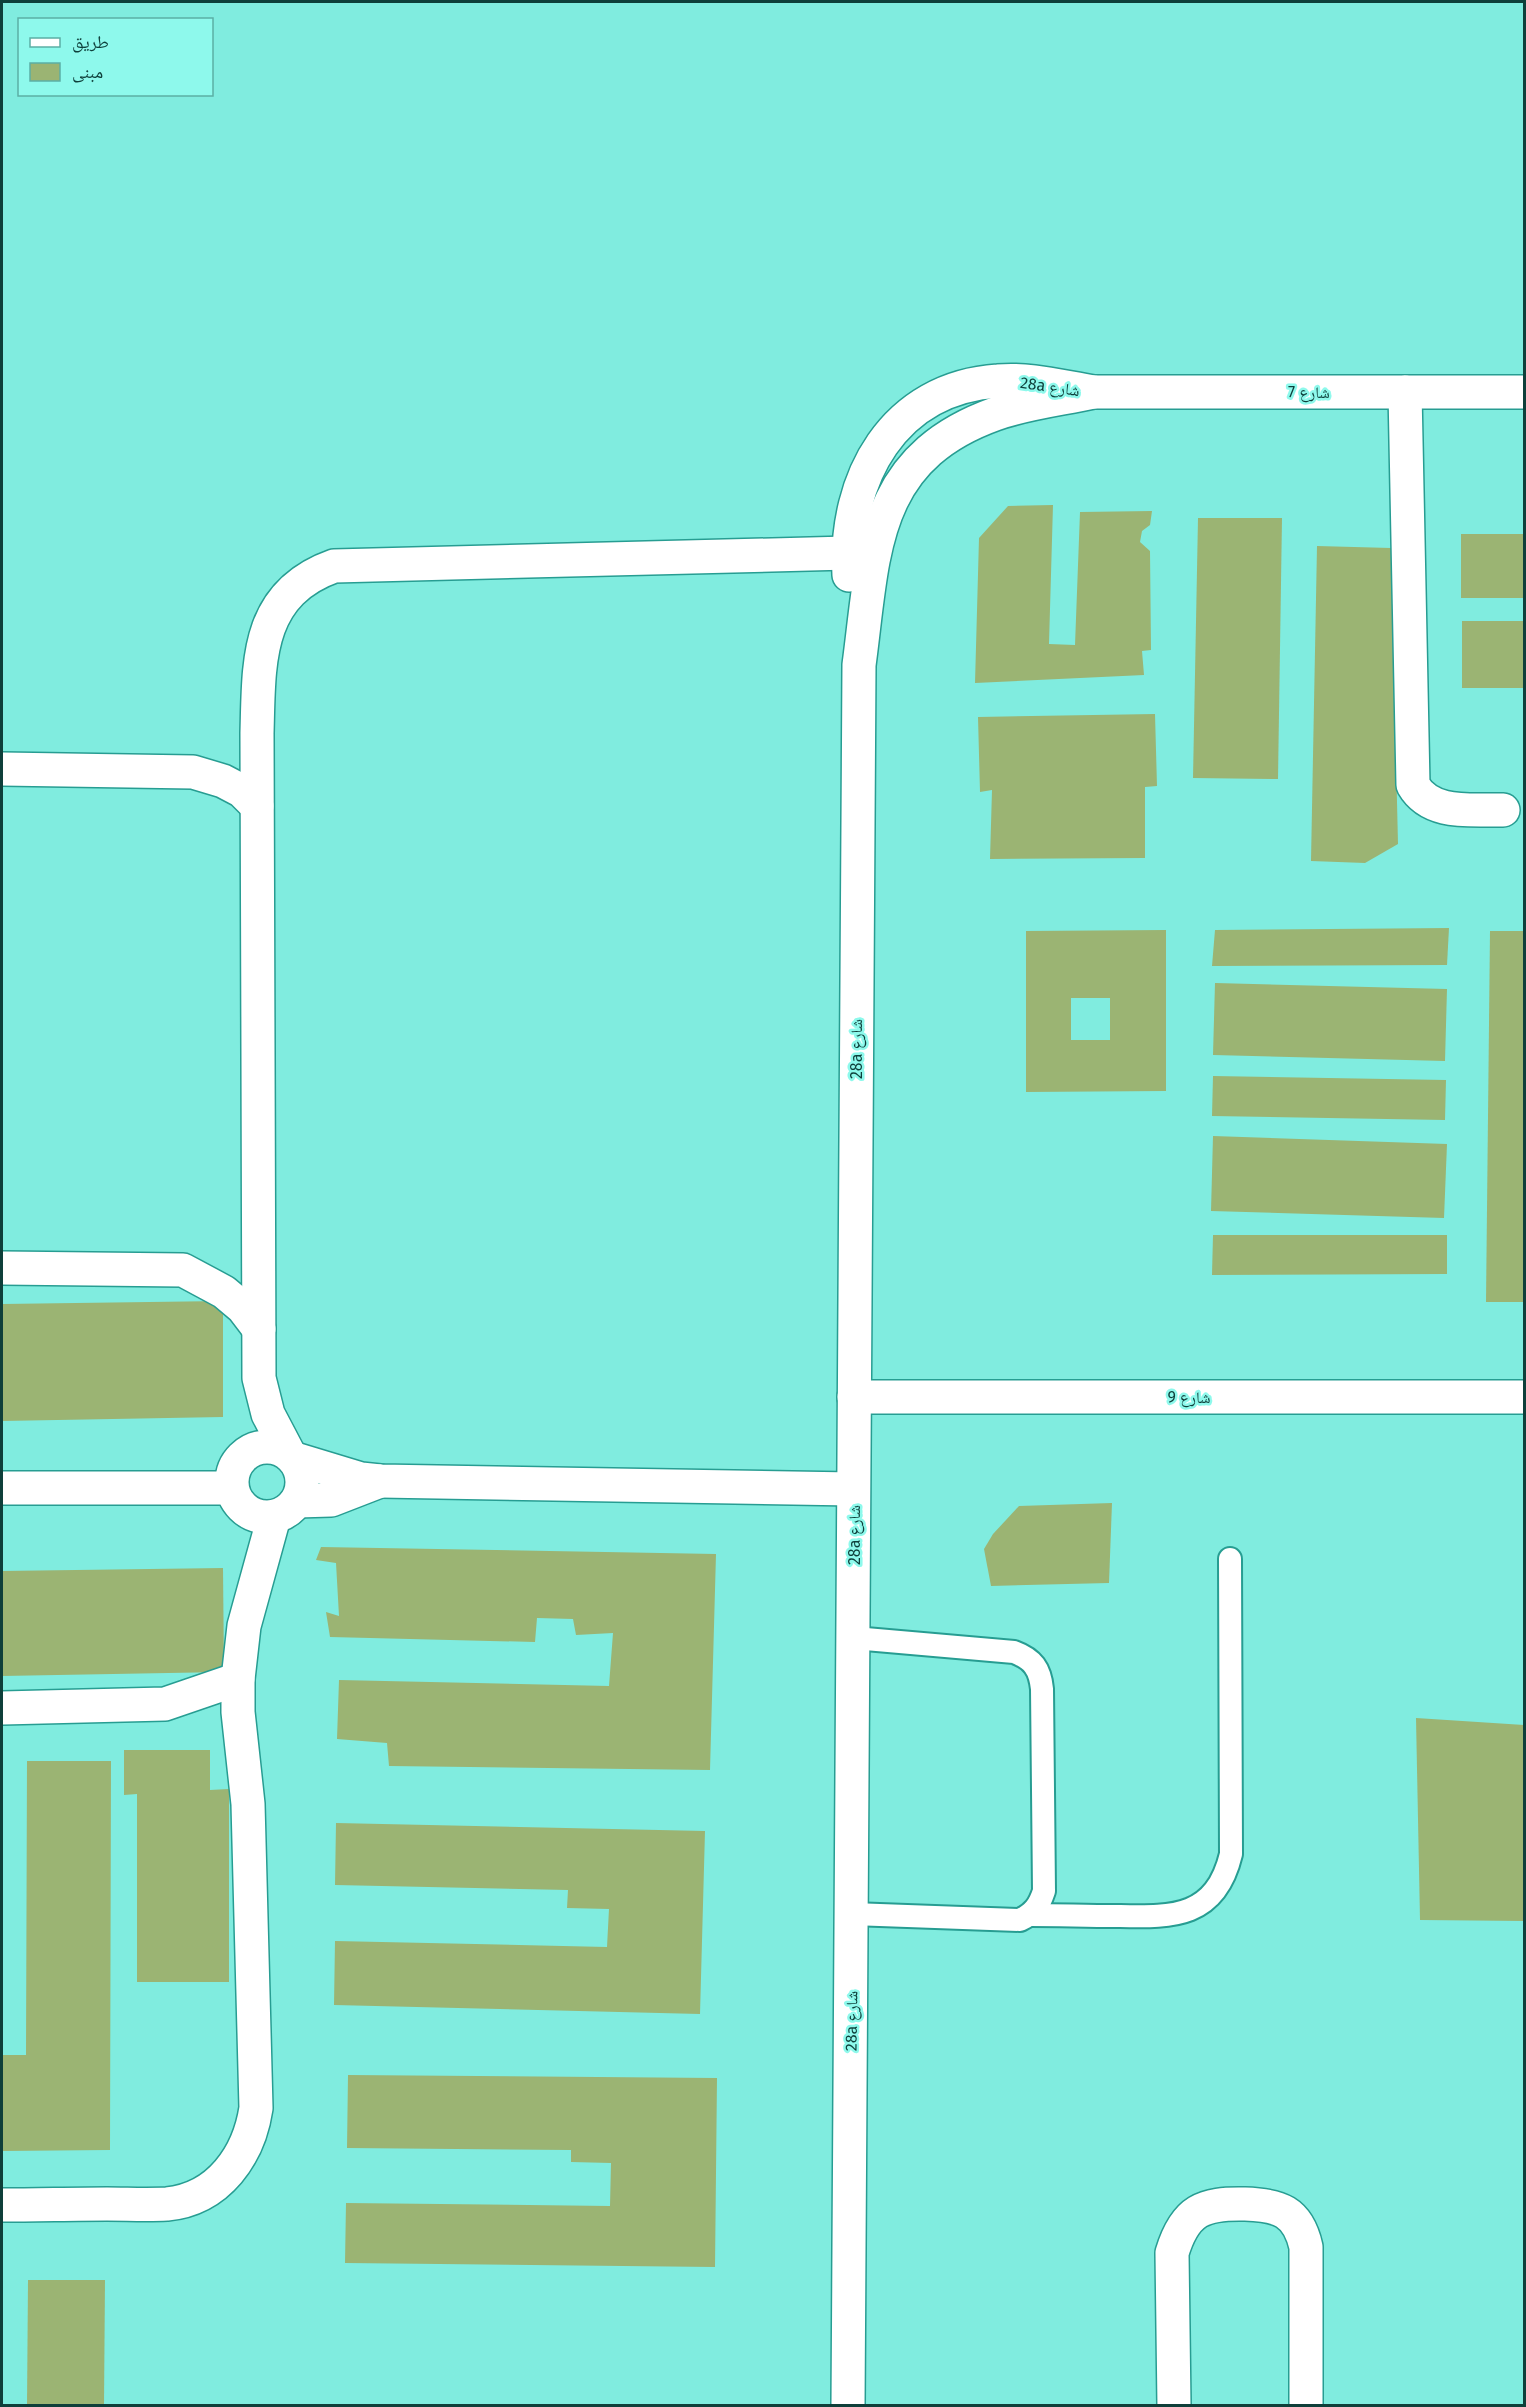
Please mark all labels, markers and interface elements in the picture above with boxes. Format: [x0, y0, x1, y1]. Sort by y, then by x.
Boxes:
legend [18, 18, 213, 96]
text: طريق [72, 31, 109, 53]
text: مبنى [72, 61, 103, 83]
street label: 28a شارع [1019, 373, 1081, 401]
street label: شارع 7 [1288, 383, 1330, 403]
street label: 28a شارع [847, 1019, 867, 1079]
street label: شارع 9 [1167, 1388, 1211, 1408]
street label: 28a شارع [845, 1505, 865, 1565]
street label: 28a شارع [841, 1991, 863, 2051]

